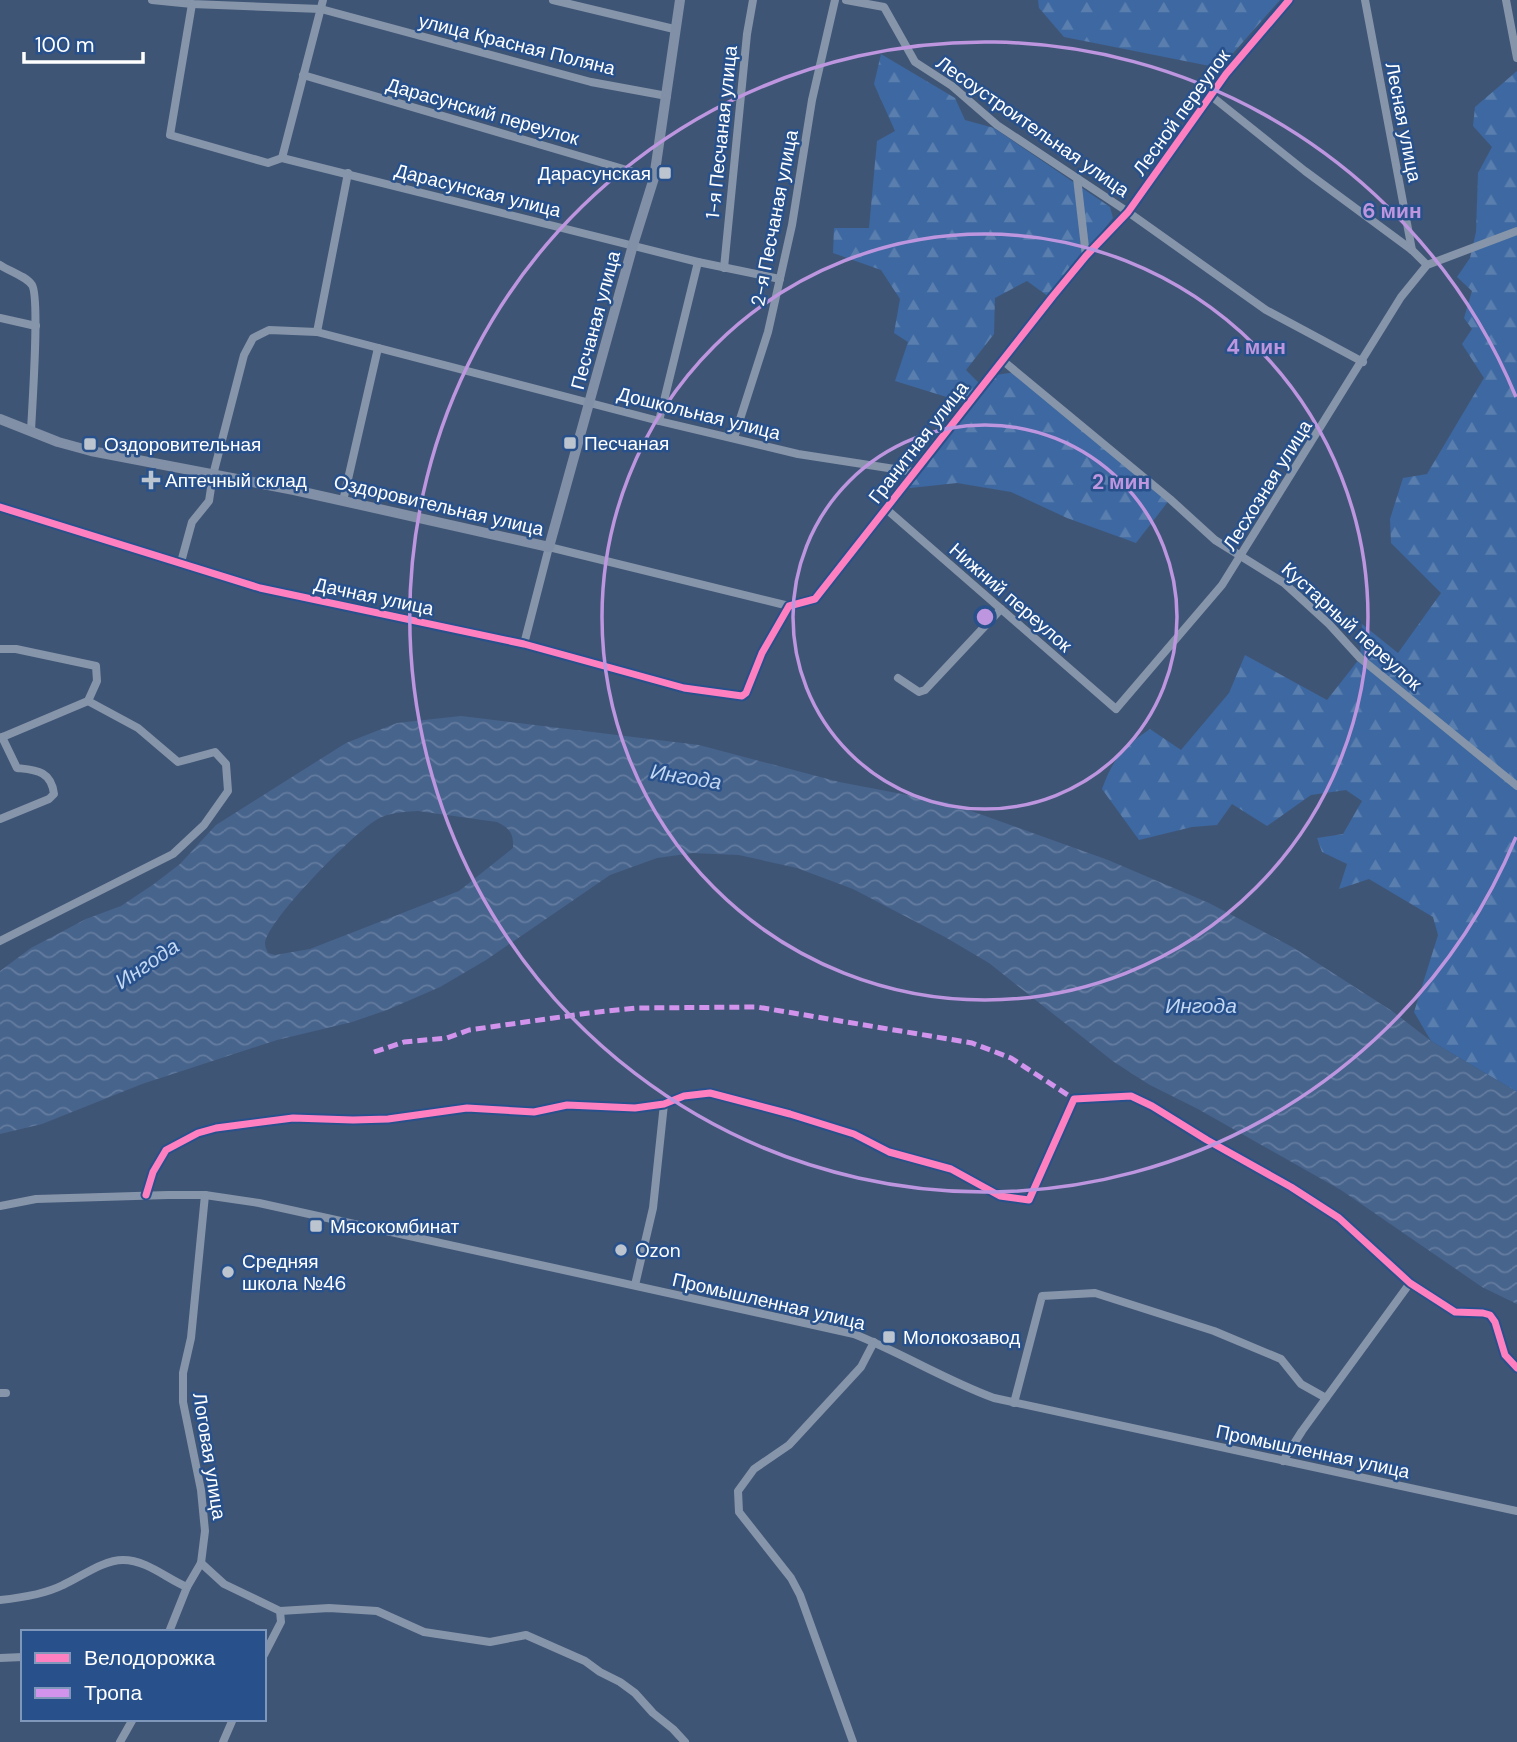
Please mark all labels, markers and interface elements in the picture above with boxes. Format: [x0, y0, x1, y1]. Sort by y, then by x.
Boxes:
street label: улица Красная Поляна [416, 8, 618, 81]
scale bar [24, 21, 144, 65]
text: 100 m [35, 31, 95, 59]
street label: 1-я Песчаная улица [700, 44, 743, 220]
street label: Лесной переулок [1127, 44, 1236, 180]
street label: Лесоустроительная улица [931, 50, 1135, 203]
street label: Лесная улица [1380, 60, 1427, 184]
street label: Дарасунский переулок [384, 72, 583, 151]
street label: 2-я Песчаная улица [745, 127, 804, 308]
street label: Дарасунская улица [392, 158, 564, 223]
place label: Дарасунская [538, 161, 651, 186]
marker: Дарасунская [657, 165, 673, 181]
text: 6 мин [1362, 197, 1422, 225]
street label: Песчаная улица [565, 248, 626, 392]
text: 4 мин [1226, 333, 1286, 361]
street label: Гранитная улица [863, 376, 974, 509]
street label: Дошкольная улица [615, 381, 783, 446]
street label: Лесхозная улица [1217, 415, 1318, 555]
place label: Песчаная [584, 431, 669, 456]
place label: Оздоровительная [104, 432, 261, 457]
marker: Песчаная [562, 435, 578, 451]
marker: Оздоровительная [82, 436, 98, 452]
place label: Аптечный склад [165, 468, 307, 493]
text: 2 мин [1092, 468, 1150, 496]
street label: Оздоровительная улица [332, 469, 547, 542]
marker: Аптечный склад [143, 472, 159, 488]
street label: Нижний переулок [944, 537, 1078, 658]
street label: Кустарный переулок [1276, 557, 1428, 696]
street label: Дачная улица [312, 572, 436, 621]
centre of rings [973, 605, 997, 629]
water label: Ингода [648, 758, 724, 796]
water label: Ингода [109, 932, 185, 996]
water label: Ингода [1165, 992, 1237, 1020]
place label: Мясокомбинат [330, 1214, 459, 1239]
marker: Мясокомбинат [308, 1218, 324, 1234]
place label: Ozon [635, 1238, 681, 1263]
marker: Ozon [613, 1242, 629, 1258]
place label: Средняя школа №46 [242, 1249, 346, 1296]
marker: Средняя школа №46 [220, 1264, 236, 1280]
street label: Промышленная улица [670, 1267, 868, 1336]
place label: Молокозавод [903, 1325, 1020, 1350]
marker: Молокозавод [881, 1329, 897, 1345]
street label: Логовая улица [187, 1391, 232, 1522]
street label: Промышленная улица [1214, 1419, 1413, 1484]
legend [21, 1630, 266, 1721]
text: Велодорожка [84, 1644, 215, 1672]
text: Тропа [84, 1679, 142, 1707]

